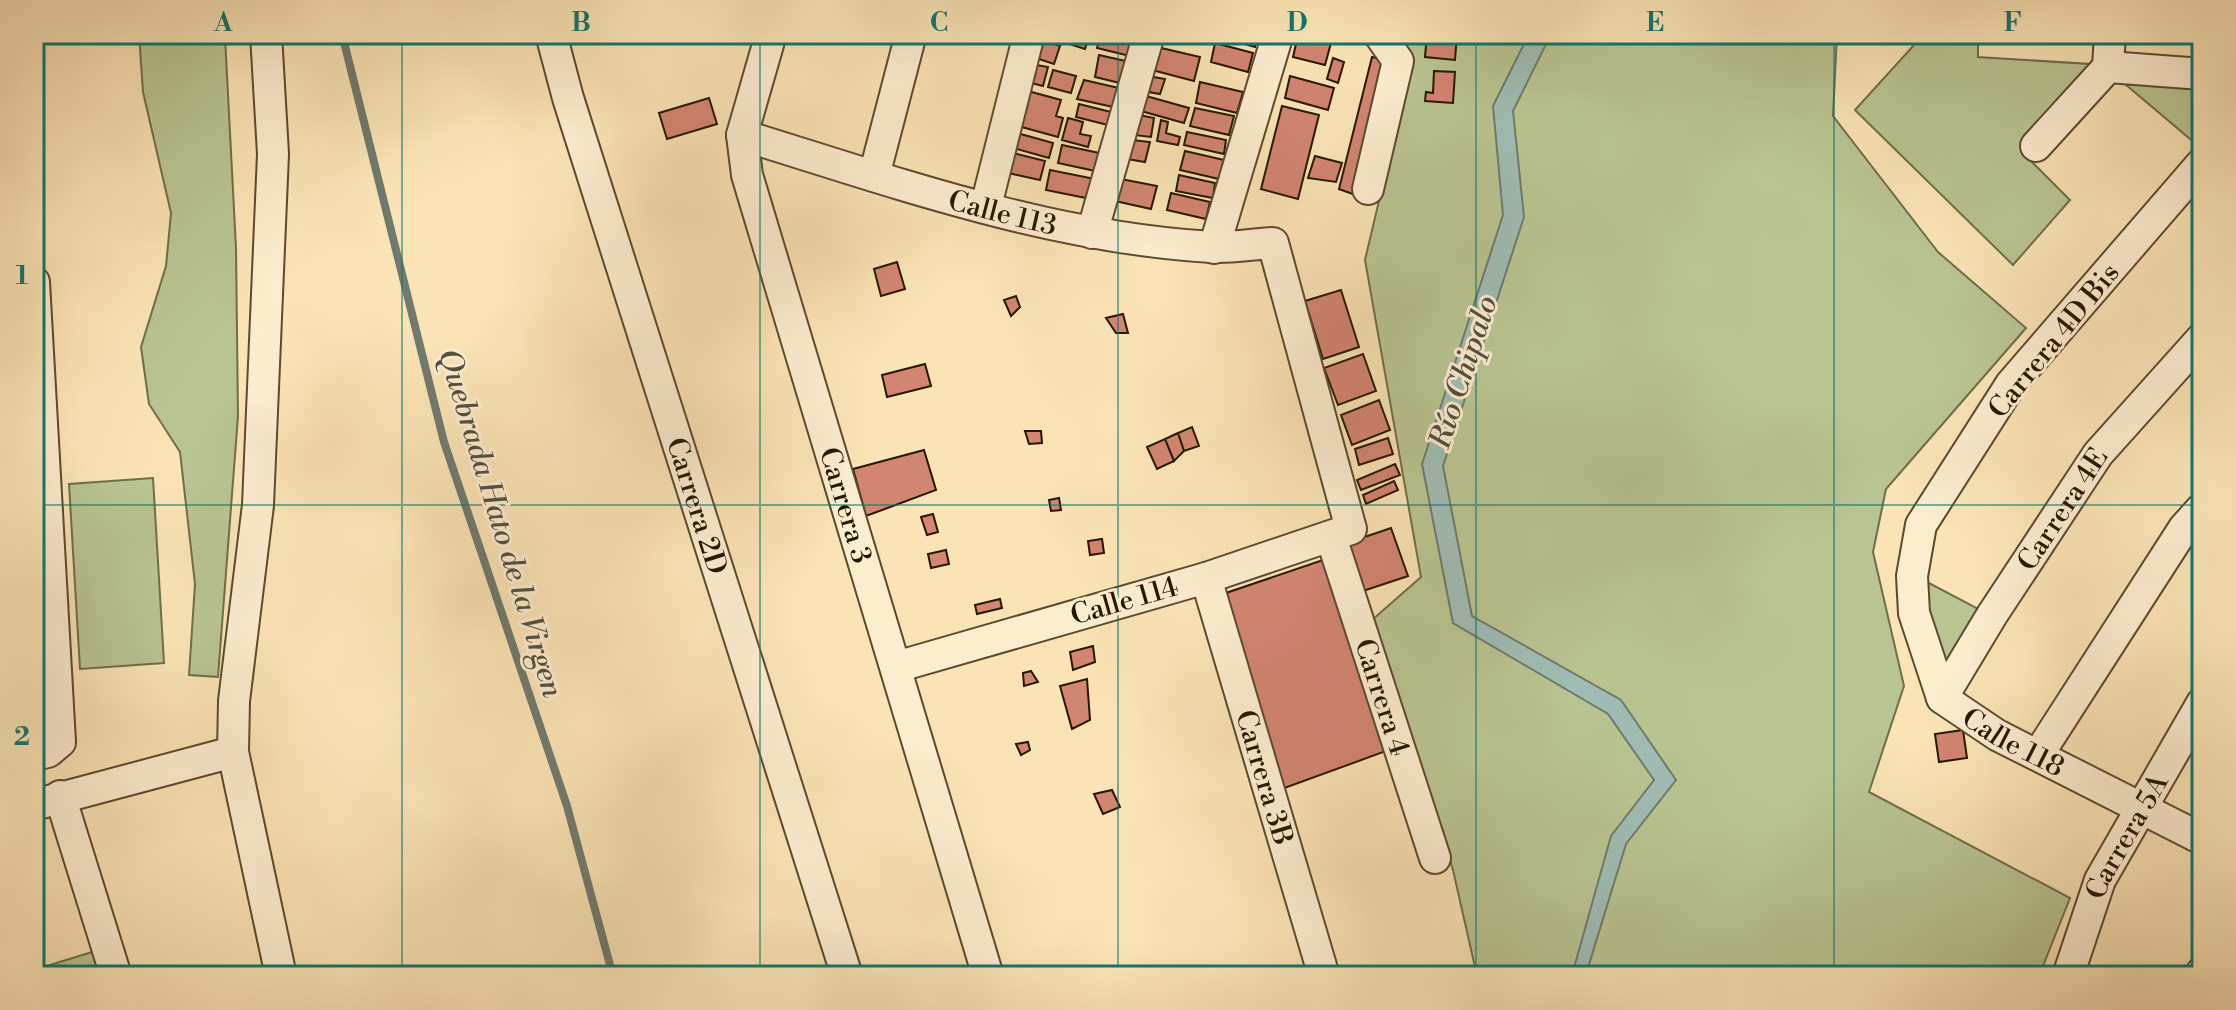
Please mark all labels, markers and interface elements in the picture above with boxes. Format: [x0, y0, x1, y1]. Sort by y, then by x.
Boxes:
text: A [213, 7, 233, 39]
text: B [571, 7, 591, 39]
text: C [930, 7, 948, 39]
text: D [1287, 7, 1307, 39]
text: E [1646, 7, 1664, 39]
text: F [2004, 7, 2022, 39]
street label: Calle 113 [944, 183, 1060, 244]
street label: Carrera 4D Bis [1981, 256, 2127, 426]
text: 1 [16, 260, 29, 292]
water label: Río Chipalo [1421, 291, 1507, 454]
water label: Quebrada Hato de la Virgen [429, 344, 571, 702]
street label: Carrera 2D [658, 433, 734, 579]
street label: Carrera 4E [2010, 442, 2116, 578]
street label: Carrera 3 [811, 443, 879, 568]
street label: Calle 114 [1066, 569, 1182, 633]
street label: Carrera 4 [1346, 634, 1417, 760]
street label: Calle 118 [1955, 701, 2070, 785]
street label: Carrera 3B [1227, 706, 1300, 850]
text: 2 [14, 721, 30, 753]
street label: Carrera 5A [2079, 767, 2177, 904]

